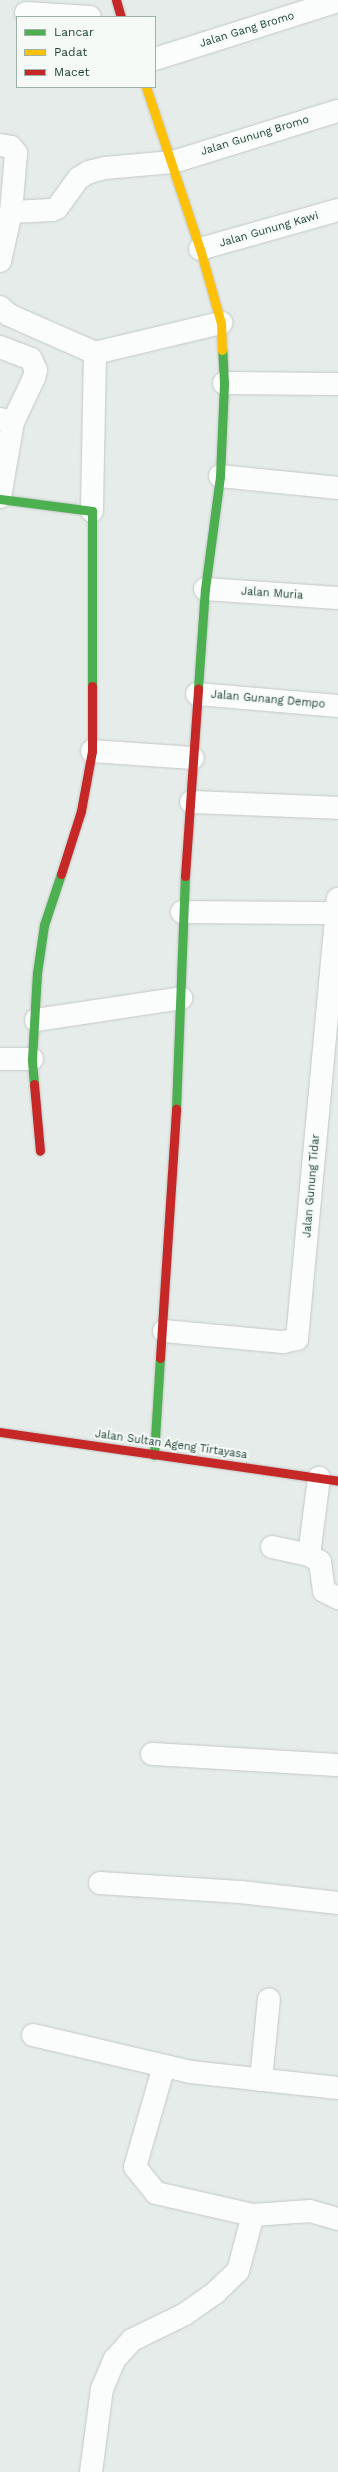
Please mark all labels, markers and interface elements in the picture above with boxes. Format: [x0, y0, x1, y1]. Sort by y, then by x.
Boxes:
street label: Jalan Gang Bromo [198, 9, 296, 51]
legend [16, 16, 156, 88]
text: Lancar [54, 25, 94, 39]
text: Padat [54, 45, 87, 59]
text: Macet [54, 65, 89, 79]
street label: Jalan Gunung Bromo [199, 113, 311, 159]
street label: Jalan Gunung Kawi [218, 210, 320, 250]
street label: Jalan Muria [241, 585, 303, 603]
street label: Jalan Gunang Dempo [210, 688, 326, 712]
street label: Jalan Gunung Tidar [301, 1134, 323, 1238]
street label: Jalan Sultan Ageng Tirtayasa [94, 1428, 248, 1462]

